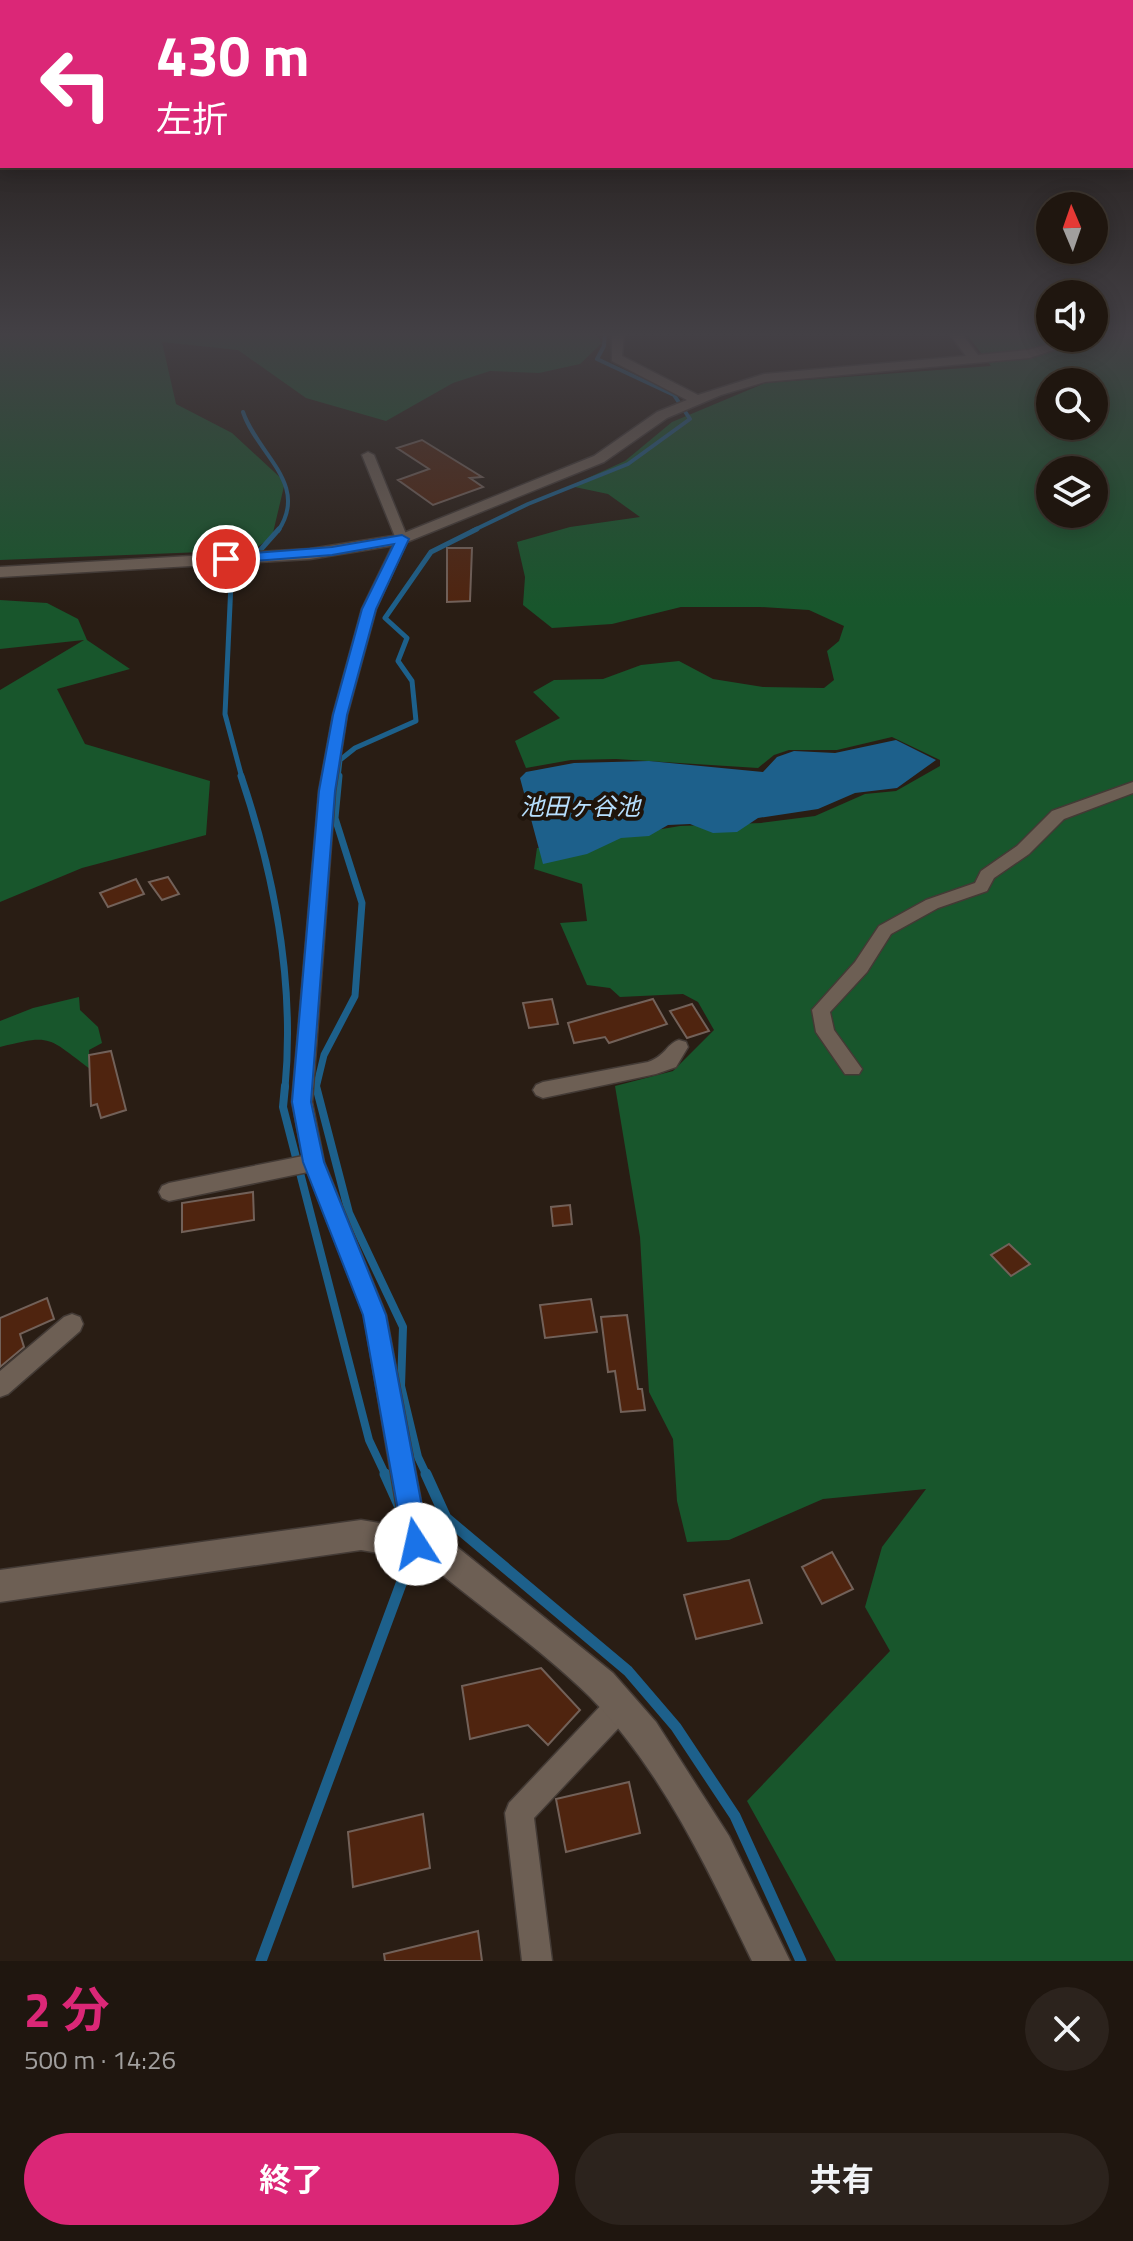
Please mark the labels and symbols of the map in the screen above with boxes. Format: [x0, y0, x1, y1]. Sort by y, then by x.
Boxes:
north arrow [1036, 192, 1108, 264]
pin [192, 525, 260, 593]
water label: 池田ヶ谷池 [520, 788, 642, 824]
position arrow [374, 1502, 458, 1586]

